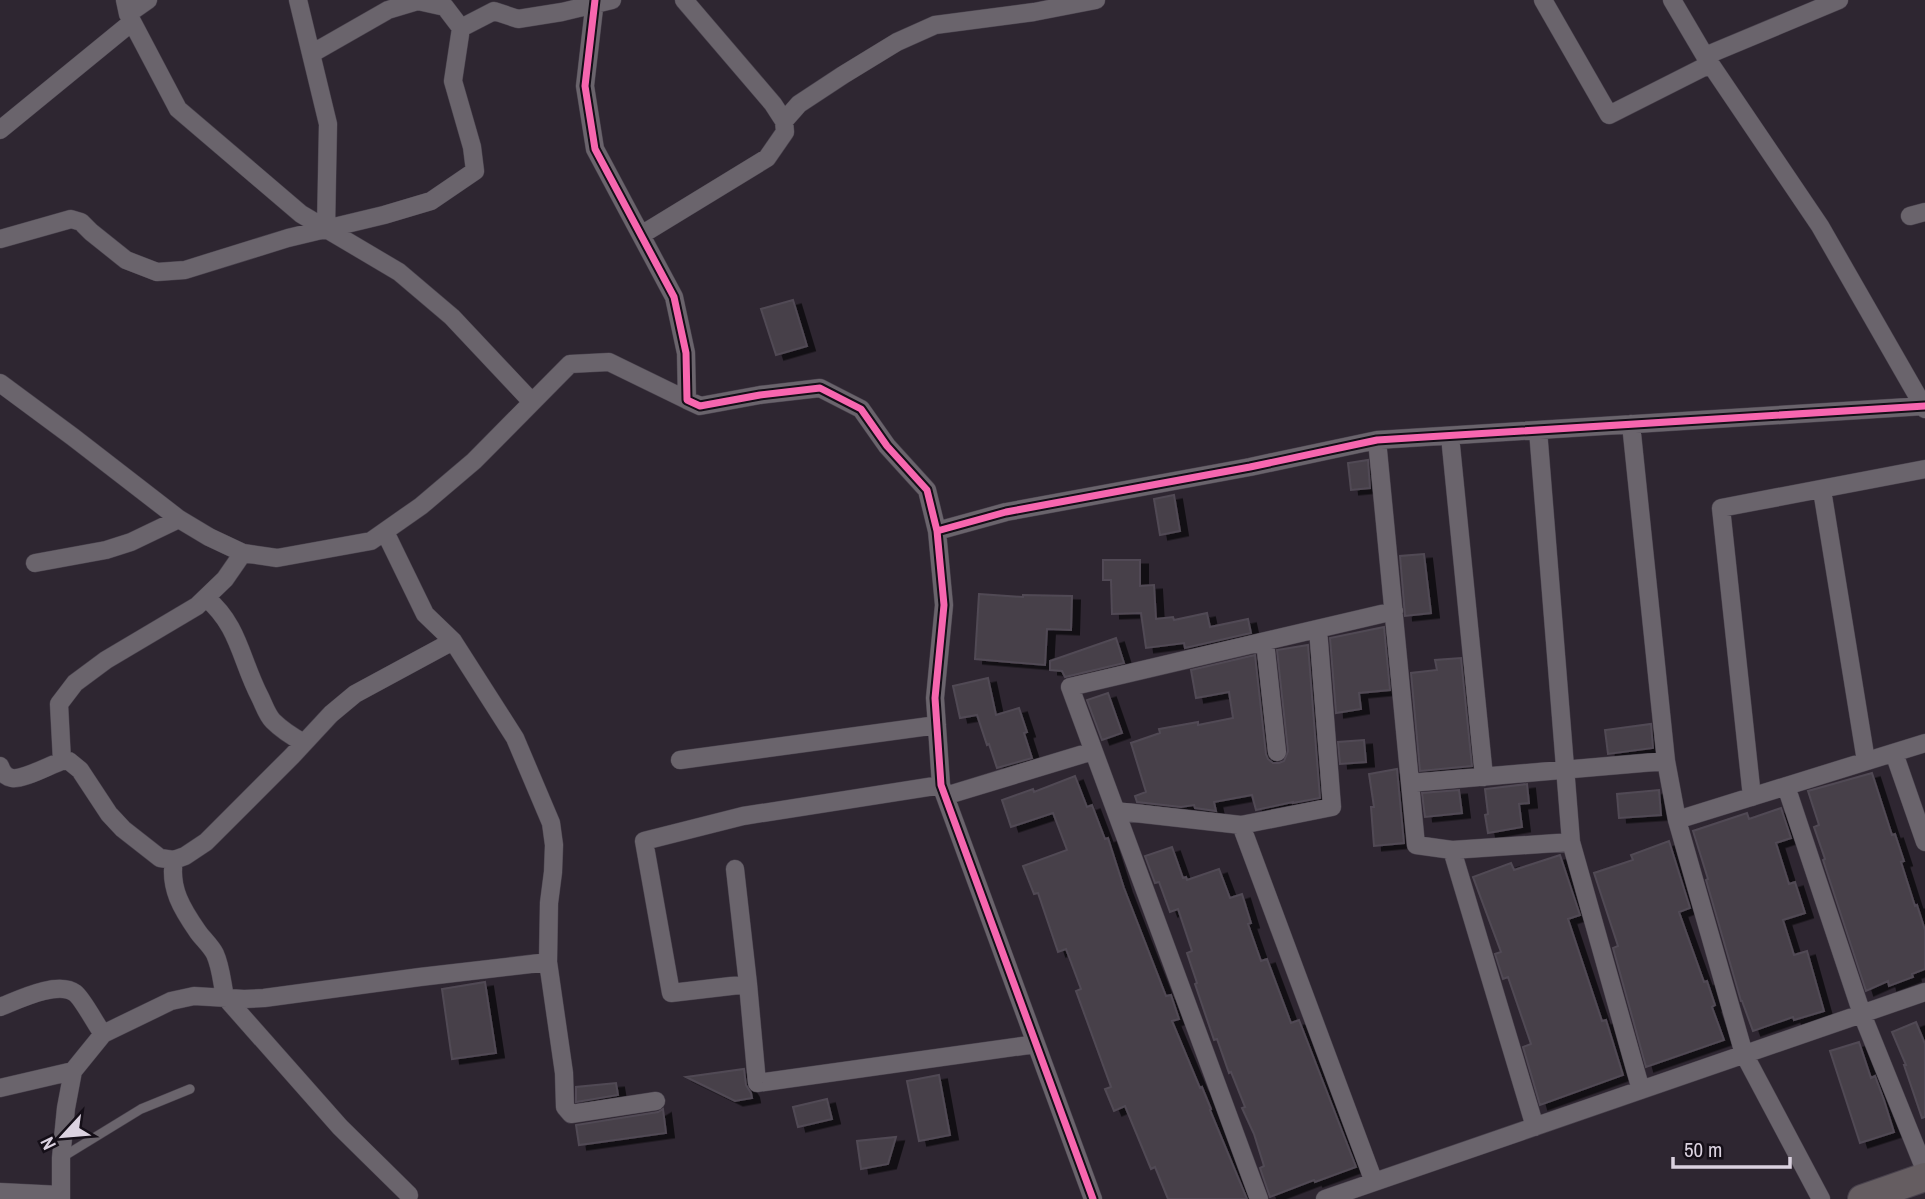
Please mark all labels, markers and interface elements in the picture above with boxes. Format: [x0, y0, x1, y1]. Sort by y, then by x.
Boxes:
north arrow [28, 1101, 98, 1171]
scale bar [1673, 1126, 1790, 1170]
text: N [34, 1133, 62, 1154]
text: 50 m [1684, 1135, 1722, 1164]

